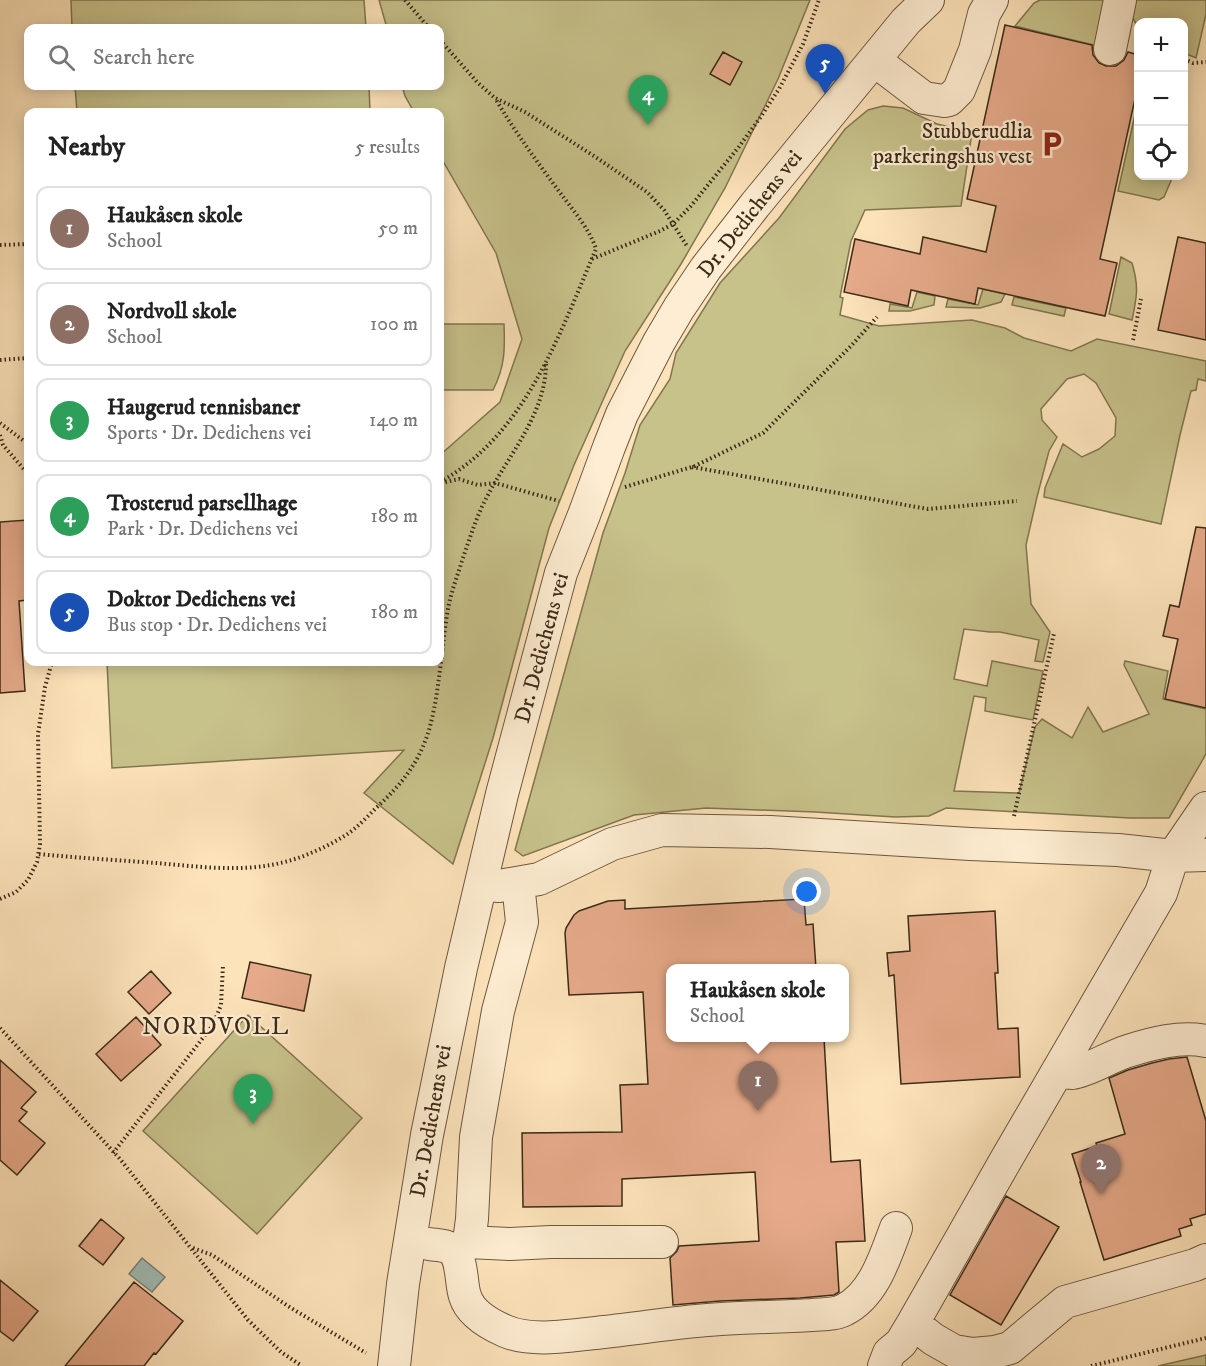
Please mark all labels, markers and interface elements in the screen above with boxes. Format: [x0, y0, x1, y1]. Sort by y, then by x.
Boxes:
map controls [1134, 18, 1188, 180]
button: + [1134, 18, 1188, 72]
search box [24, 24, 444, 90]
icon: search [45, 41, 78, 74]
text: Search here [93, 44, 195, 71]
pin: 5 [806, 44, 844, 94]
button: − [1134, 72, 1188, 126]
pin: 4 [628, 76, 668, 125]
place label: Stubberudlia parkeringshus vest [872, 118, 1033, 170]
button: locate [1134, 126, 1188, 180]
parking icon: Stubberudlia parkeringshus vest [1037, 129, 1067, 159]
text: Nearby [48, 131, 125, 164]
text: 5 results [355, 135, 420, 160]
street label: Dr. Dedichens vei [692, 145, 808, 283]
text: Haukåsen skole [107, 202, 243, 229]
text: 1 [66, 216, 73, 241]
text: 50 m [378, 216, 418, 241]
text: School [107, 229, 162, 254]
text: Nordvoll skole [107, 298, 237, 325]
text: 2 [65, 312, 74, 337]
text: 100 m [370, 312, 418, 337]
text: School [107, 325, 162, 350]
text: Haugerud tennisbaner [107, 394, 300, 421]
text: 3 [66, 408, 73, 433]
text: 140 m [369, 408, 418, 433]
text: Sports · Dr. Dedichens vei [107, 421, 311, 446]
text: Trosterud parsellhage [107, 490, 297, 517]
text: 4 [64, 504, 75, 529]
text: 180 m [371, 504, 418, 529]
text: Park · Dr. Dedichens vei [107, 517, 298, 542]
street label: Dr. Dedichens vei [509, 570, 575, 726]
text: Doktor Dedichens vei [107, 586, 296, 613]
text: 5 [65, 600, 74, 625]
text: 180 m [371, 600, 418, 625]
text: Bus stop · Dr. Dedichens vei [107, 613, 327, 638]
your location [792, 877, 821, 906]
popup [666, 964, 849, 1042]
text: Haukåsen skole [690, 977, 825, 1004]
text: School [690, 1004, 745, 1029]
district label: NORDVOLL [142, 1012, 290, 1042]
street label: Dr. Dedichens vei [404, 1043, 458, 1199]
pin: 1 [738, 1062, 777, 1111]
pin: 3 [234, 1074, 272, 1124]
pin: 2 [1082, 1144, 1120, 1194]

